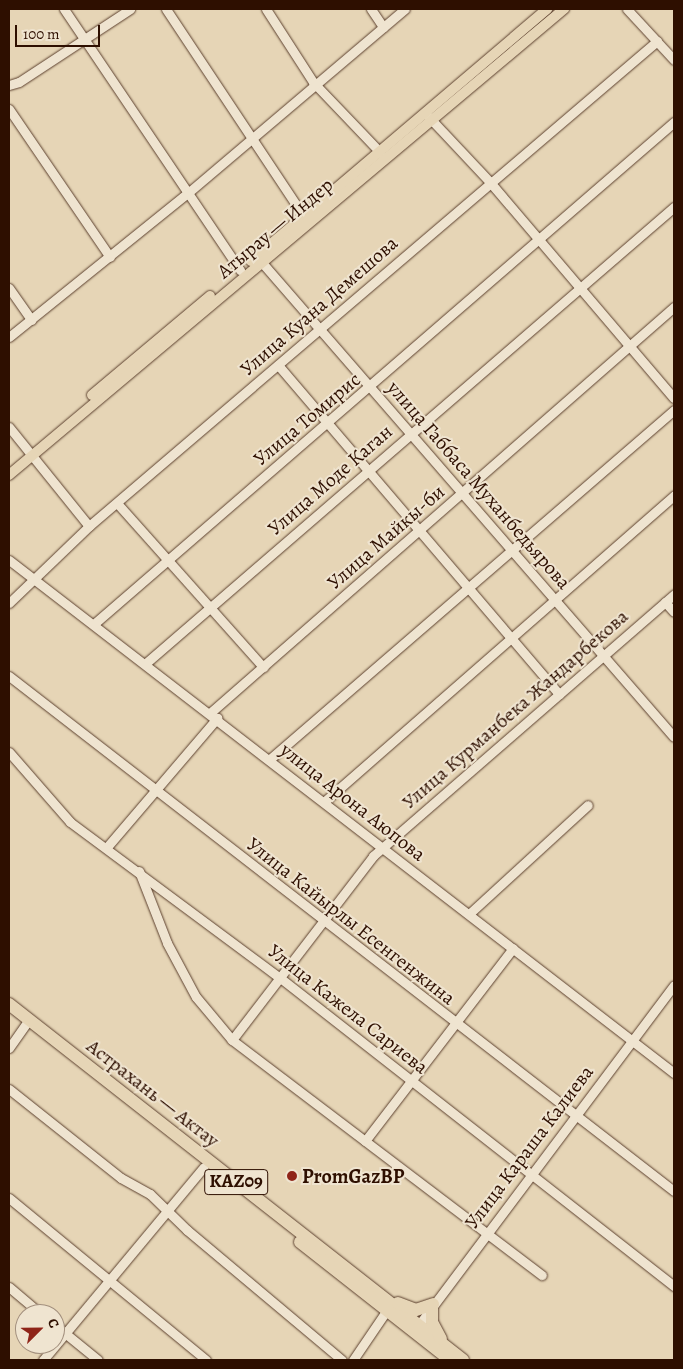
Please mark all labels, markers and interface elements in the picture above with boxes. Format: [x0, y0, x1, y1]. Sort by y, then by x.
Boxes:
scale bar [18, 15, 102, 47]
text: 100 m [23, 24, 60, 44]
street label: Атырау — Индер [212, 172, 338, 284]
street label: Улица Куана Демешова [235, 231, 403, 381]
street label: Улица Томирис [249, 367, 365, 471]
street label: улица Габбаса Муханбедьярова [382, 376, 576, 594]
street label: Улица Моде Каган [263, 419, 397, 541]
street label: Улица Майкы-би [322, 480, 450, 594]
street label: Улица Курманбека Жандарбекова [397, 604, 633, 814]
street label: улица Арона Аюпова [276, 738, 430, 866]
street label: Улица Кайырлы Есенгенжина [242, 832, 460, 1010]
street label: Улица Кажела Сариева [263, 939, 433, 1079]
street label: Астрахань — Актау [82, 1034, 224, 1152]
street label: Улица Караша Калиева [460, 1060, 598, 1234]
place label: PromGazBP [302, 1164, 404, 1188]
road number: KAZ09 [204, 1166, 268, 1198]
marker: PromGazBP [286, 1170, 298, 1182]
north arrow [15, 1304, 65, 1354]
text: С [43, 1316, 64, 1331]

